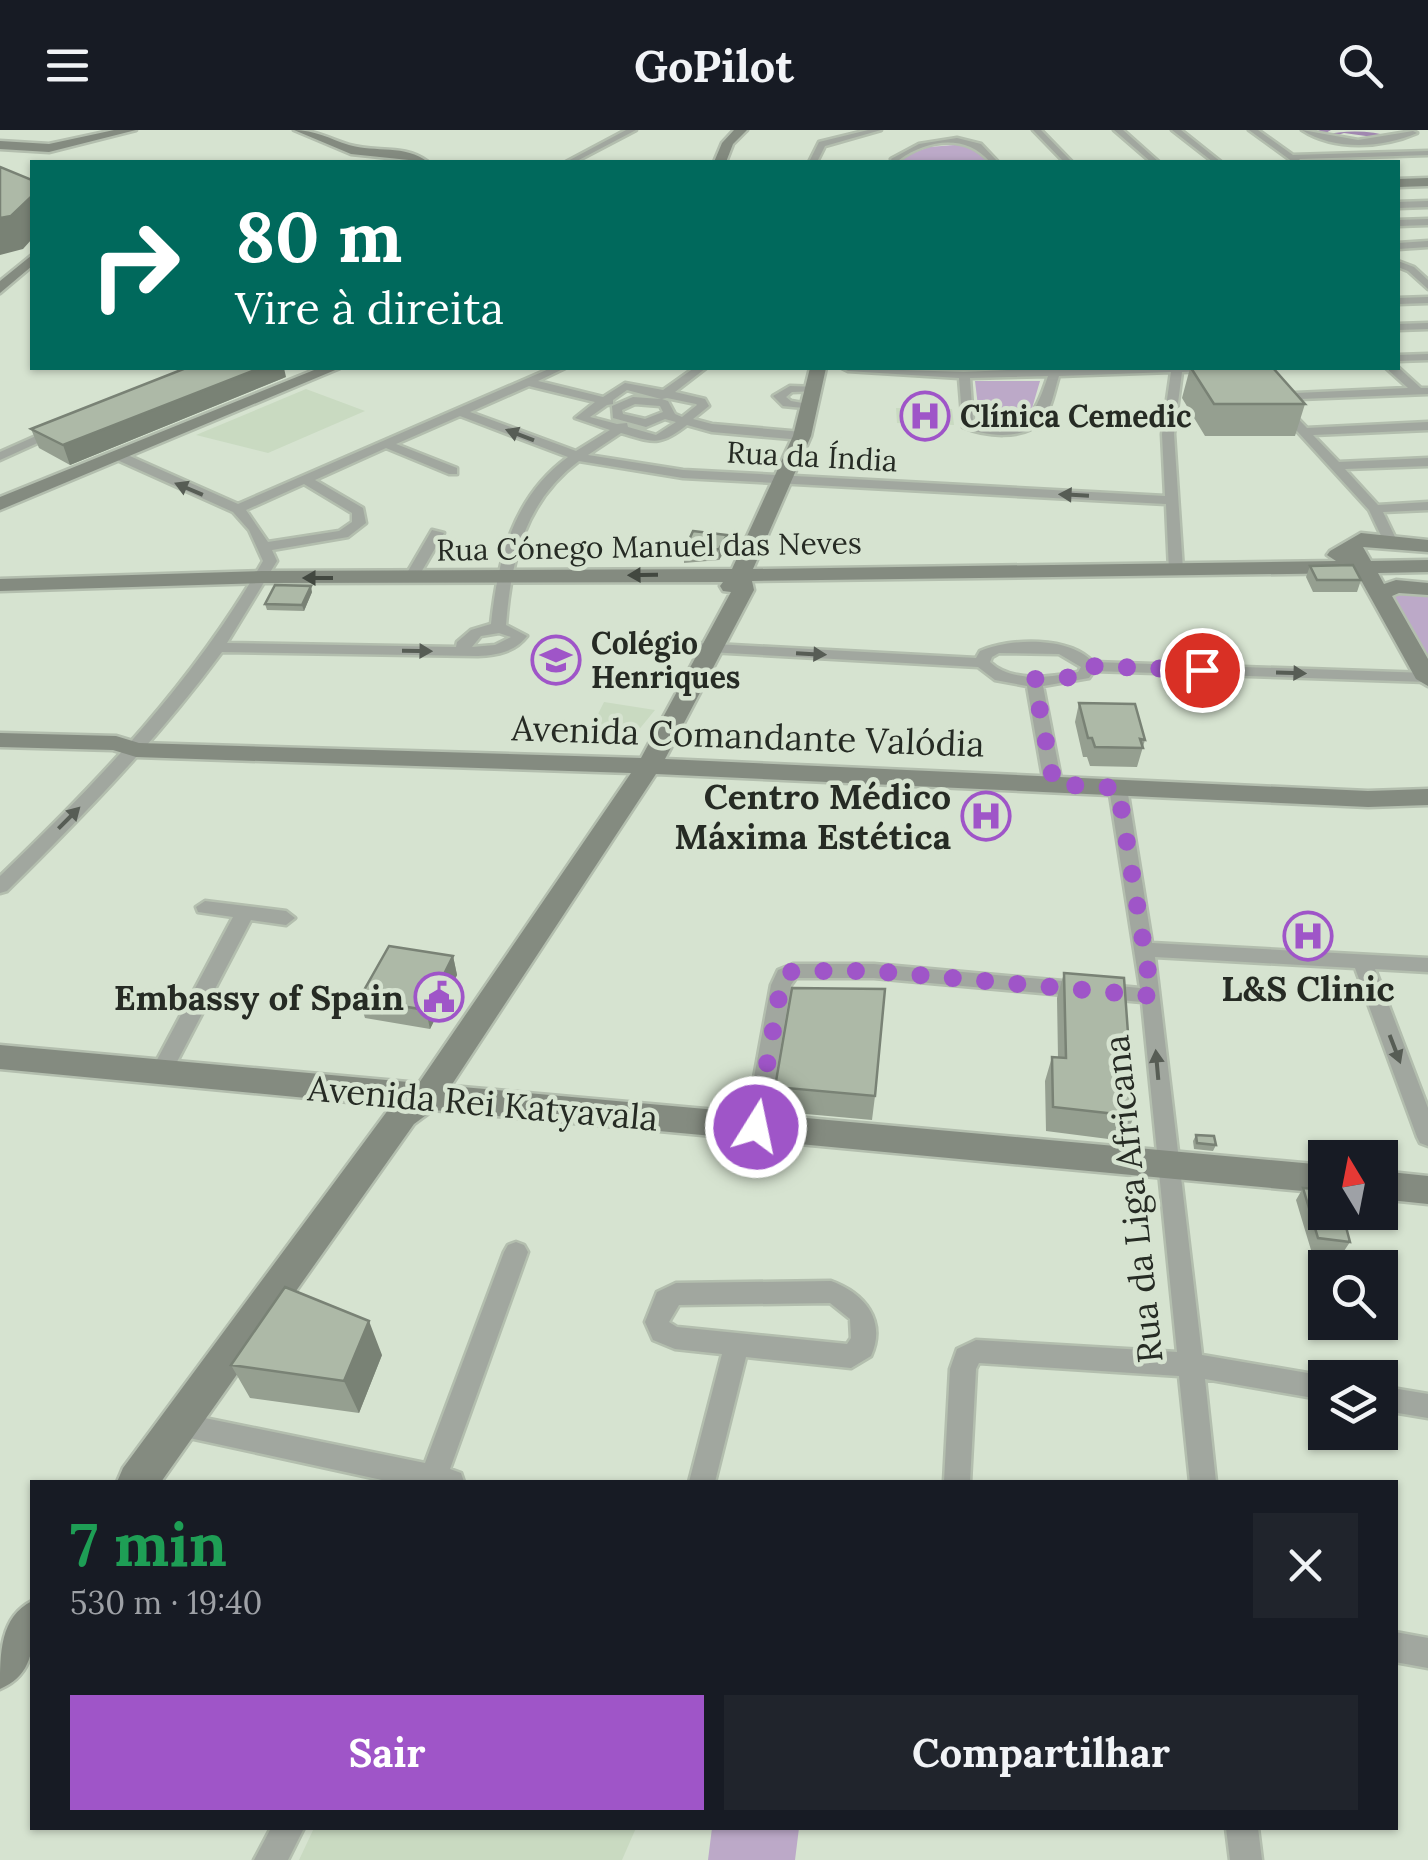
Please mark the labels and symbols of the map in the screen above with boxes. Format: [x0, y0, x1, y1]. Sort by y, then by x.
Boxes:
hospital icon: Clínica Cemedic [899, 390, 951, 442]
place label: Clínica Cemedic [960, 397, 1192, 435]
one-way arrow [505, 427, 535, 442]
street label: Rua da Índia [725, 433, 899, 479]
one-way arrow [174, 480, 204, 496]
one-way arrow [1057, 487, 1089, 503]
street label: Rua Cónego Manuel das Neves [436, 523, 862, 570]
one-way arrow [626, 567, 658, 583]
one-way arrow [302, 569, 334, 585]
place label: Colégio Henriques [591, 624, 740, 696]
pin [1160, 628, 1245, 713]
school or university icon: Colégio Henriques [530, 634, 582, 686]
one-way arrow [402, 643, 434, 659]
one-way arrow [796, 646, 828, 662]
one-way arrow [1276, 665, 1308, 681]
street label: Avenida Comandante Valódia [510, 705, 985, 767]
place label: Centro Médico Máxima Estética [674, 774, 951, 859]
hospital icon: Centro Médico Máxima Estética [960, 790, 1012, 842]
one-way arrow [57, 807, 81, 830]
hospital icon: L&S Clinic [1282, 910, 1334, 962]
place label: L&S Clinic [1221, 966, 1395, 1011]
public building icon: Embassy of Spain [413, 971, 465, 1023]
place label: Embassy of Spain [114, 975, 404, 1020]
street label: Rua da Liga Africana [1093, 1033, 1173, 1365]
one-way arrow [1388, 1034, 1403, 1064]
one-way arrow [1149, 1048, 1165, 1080]
street label: Avenida Rei Katyavala [305, 1065, 660, 1141]
position arrow [704, 1075, 808, 1179]
north arrow [1308, 1140, 1398, 1230]

